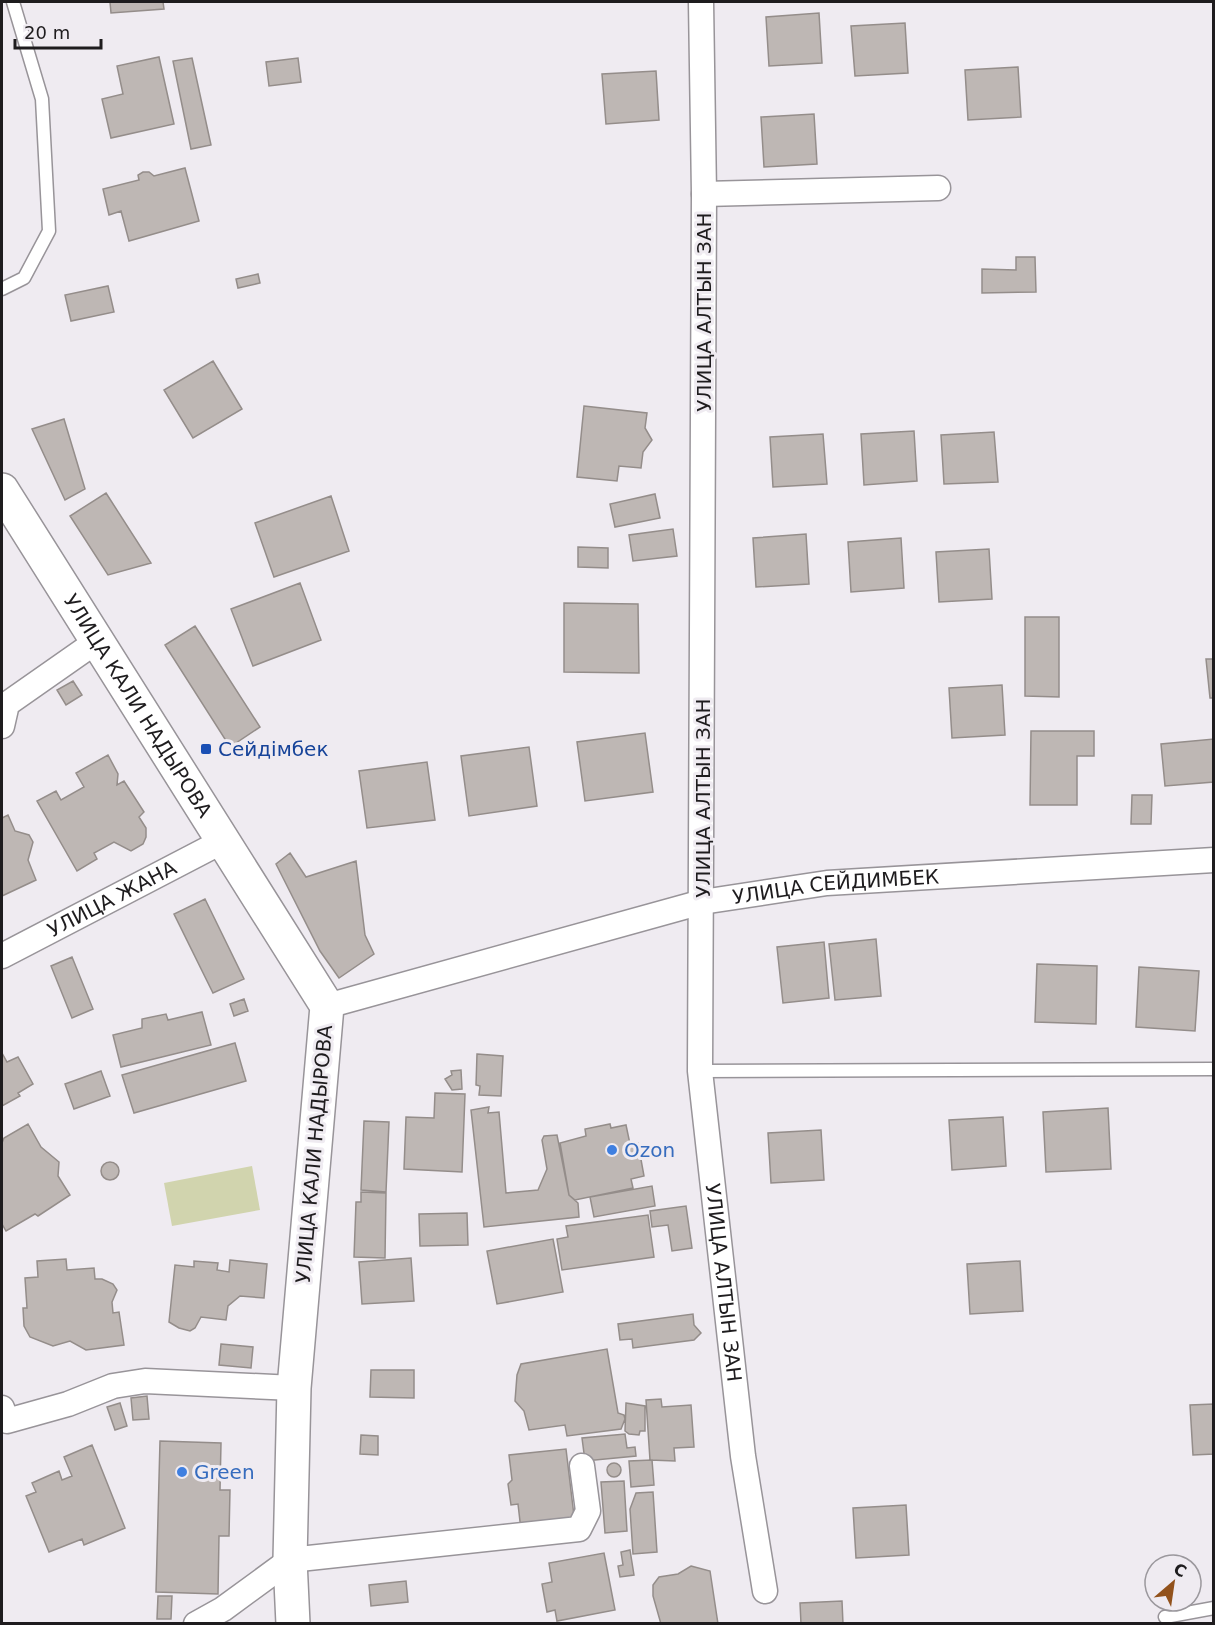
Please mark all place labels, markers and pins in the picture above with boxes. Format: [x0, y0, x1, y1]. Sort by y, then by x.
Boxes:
place label: Сейдімбек [218, 737, 328, 761]
marker: Сейдімбек [199, 742, 213, 756]
place label: Ozon [624, 1138, 675, 1162]
marker: Ozon [605, 1143, 619, 1157]
place label: Green [194, 1460, 255, 1484]
marker: Green [175, 1465, 189, 1479]

